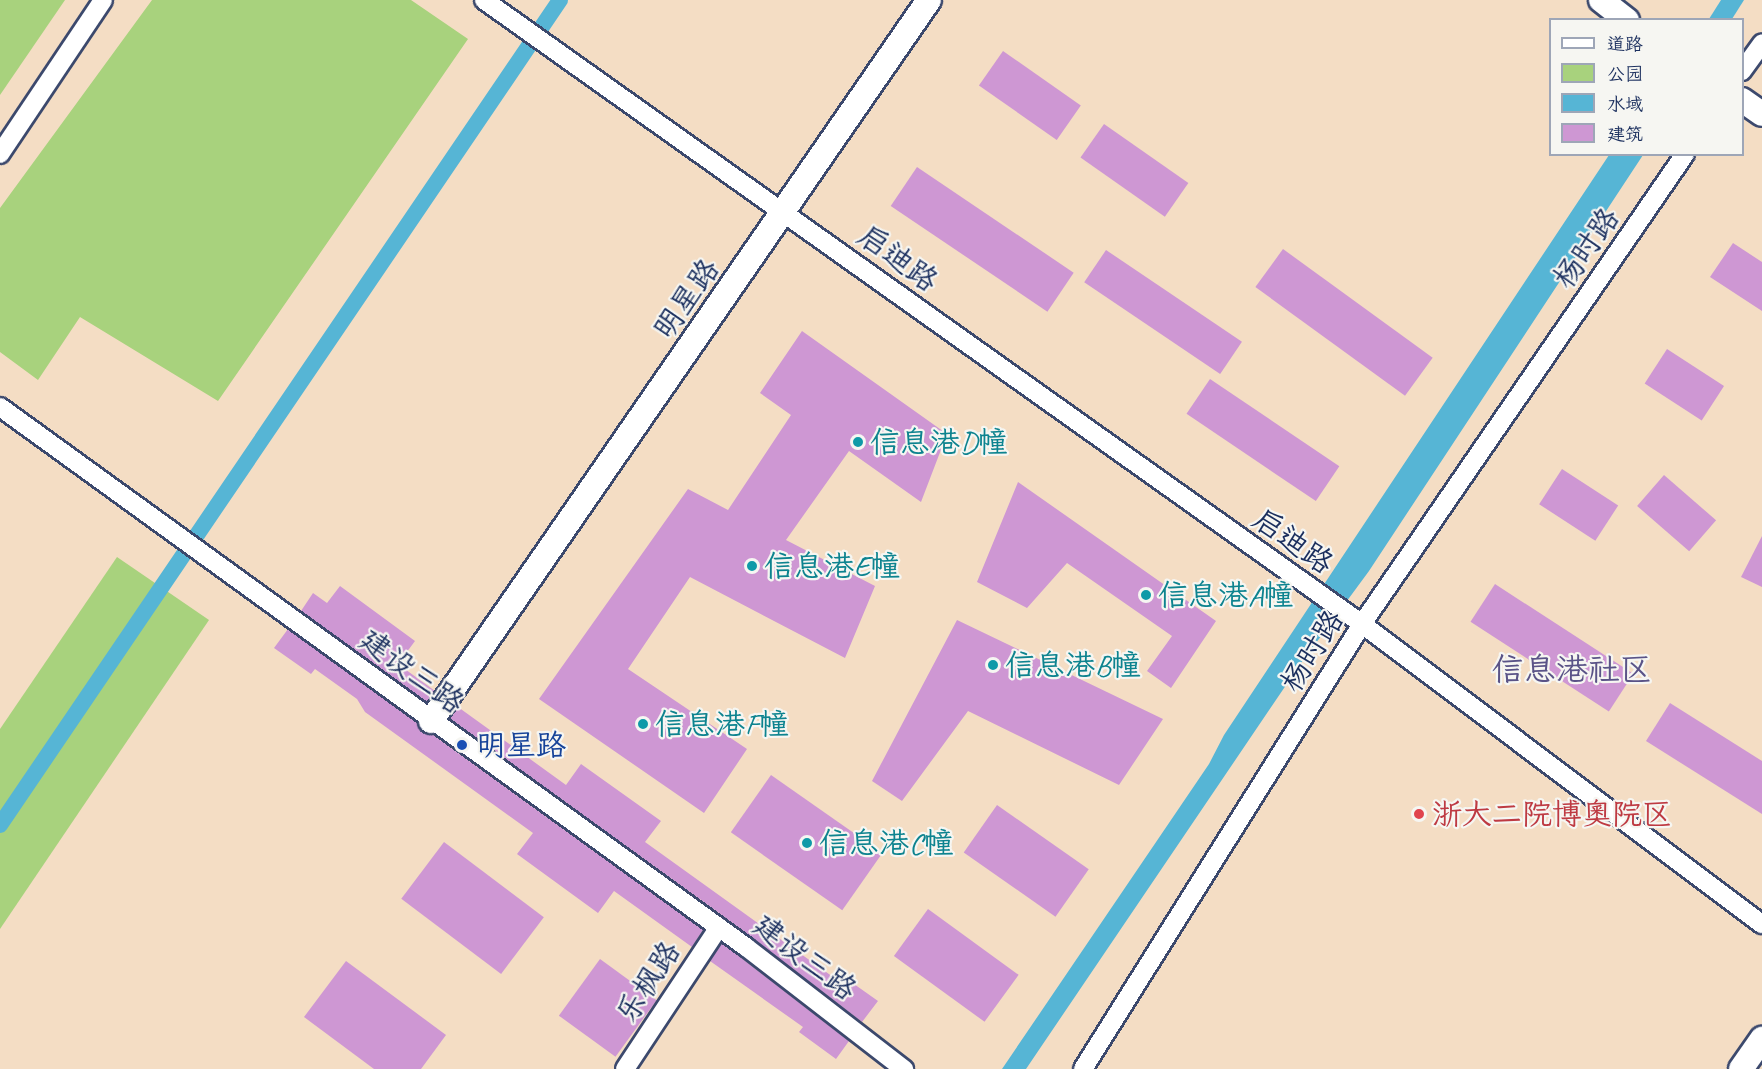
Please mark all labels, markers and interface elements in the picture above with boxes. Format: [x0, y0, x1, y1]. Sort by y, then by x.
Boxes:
legend [1549, 18, 1744, 156]
text: 道路 [1607, 33, 1643, 55]
text: 公园 [1607, 63, 1643, 85]
text: 水域 [1607, 93, 1643, 115]
text: 建筑 [1607, 123, 1643, 145]
street label: 杨时路 [1545, 201, 1627, 295]
street label: 启迪路 [851, 217, 945, 299]
street label: 明星路 [645, 252, 727, 346]
place label: 信息港D幢 [870, 424, 1007, 460]
marker: 信息港D幢 [851, 435, 865, 449]
street label: 启迪路 [1246, 500, 1340, 582]
place label: 信息港E幢 [764, 548, 900, 584]
marker: 信息港E幢 [745, 559, 759, 573]
place label: 信息港A幢 [1158, 577, 1293, 613]
marker: 信息港A幢 [1139, 588, 1153, 602]
street label: 杨时路 [1273, 603, 1351, 699]
street label: 建设三路 [353, 621, 471, 721]
place label: 信息港B幢 [1005, 647, 1141, 683]
district label: 信息港社区 [1492, 651, 1652, 689]
marker: 信息港B幢 [986, 658, 1000, 672]
place label: 信息港F幢 [655, 706, 789, 742]
marker: 信息港F幢 [636, 717, 650, 731]
place label: 明星路 [476, 727, 566, 763]
marker: 明星路 [453, 736, 471, 754]
place label: 浙大二院博奥院区 [1432, 796, 1672, 832]
marker: 浙大二院博奥院区 [1410, 805, 1428, 823]
place label: 信息港C幢 [819, 825, 953, 861]
marker: 信息港C幢 [800, 836, 814, 850]
street label: 建设三路 [746, 907, 864, 1007]
street label: 乐枫路 [608, 934, 688, 1030]

